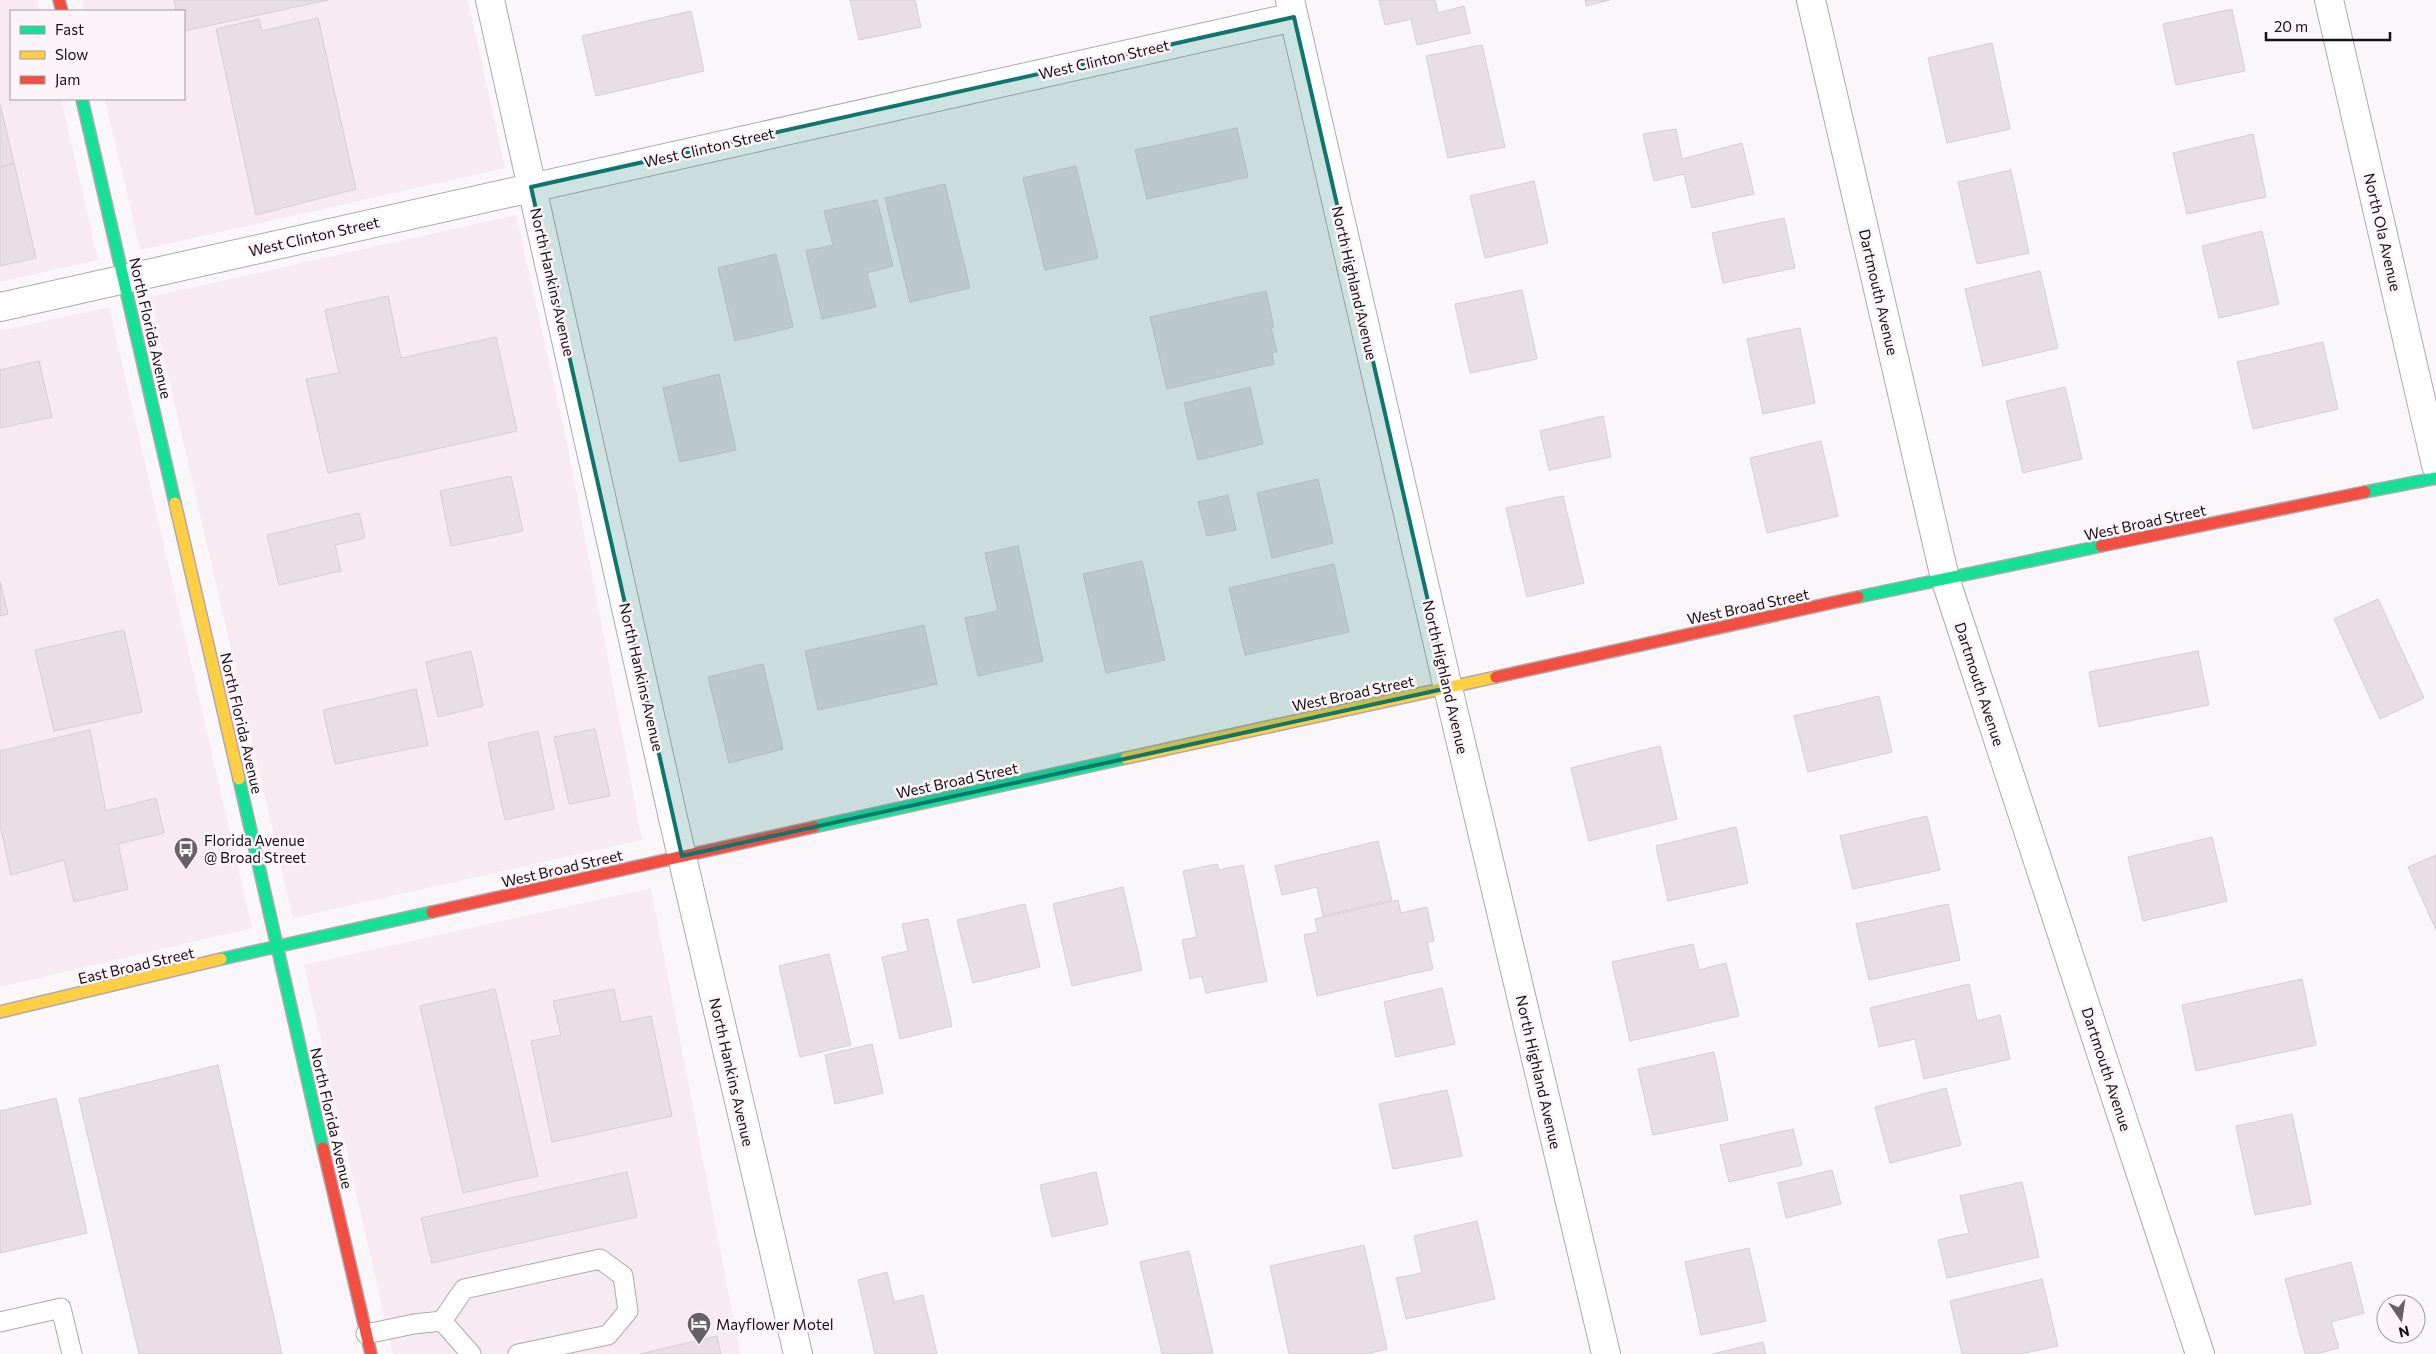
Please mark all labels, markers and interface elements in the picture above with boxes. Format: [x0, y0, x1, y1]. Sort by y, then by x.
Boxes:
legend [10, 10, 185, 100]
scale bar [2266, 10, 2390, 42]
text: 20 m [2274, 17, 2308, 35]
text: Fast [55, 20, 84, 38]
street label: West Clinton Street [1037, 35, 1171, 83]
text: Slow [55, 45, 88, 63]
text: Jam [55, 70, 80, 88]
street label: West Clinton Street [642, 123, 776, 171]
street label: North Ola Avenue [2361, 171, 2405, 293]
street label: North Highland Avenue [1329, 204, 1382, 362]
street label: North Hankins Avenue [527, 206, 579, 358]
street label: West Clinton Street [247, 212, 381, 260]
street label: Dartmouth Avenue [1856, 227, 1902, 357]
street label: North Florida Avenue [126, 256, 176, 400]
street label: West Broad Street [2082, 500, 2208, 544]
street label: West Broad Street [1685, 584, 1811, 628]
street label: North Highland Avenue [1420, 598, 1473, 756]
street label: North Hankins Avenue [616, 601, 668, 753]
street label: Dartmouth Avenue [1951, 620, 2009, 748]
street label: North Florida Avenue [217, 651, 267, 795]
street label: West Broad Street [1290, 671, 1416, 715]
street label: West Broad Street [894, 758, 1020, 802]
place label: Florida Avenue @ Broad Street [204, 831, 306, 866]
bus stop icon: Florida Avenue @ Broad Street [173, 836, 199, 870]
street label: West Broad Street [500, 845, 624, 891]
street label: East Broad Street [76, 943, 196, 987]
street label: North Highland Avenue [1513, 993, 1566, 1151]
street label: North Hankins Avenue [706, 996, 758, 1148]
street label: Dartmouth Avenue [2078, 1005, 2136, 1133]
street label: North Florida Avenue [307, 1046, 357, 1190]
north arrow [2376, 1294, 2426, 1344]
hotel icon: Mayflower Motel [686, 1311, 712, 1345]
place label: Mayflower Motel [716, 1315, 834, 1333]
text: N [2397, 1323, 2411, 1342]

